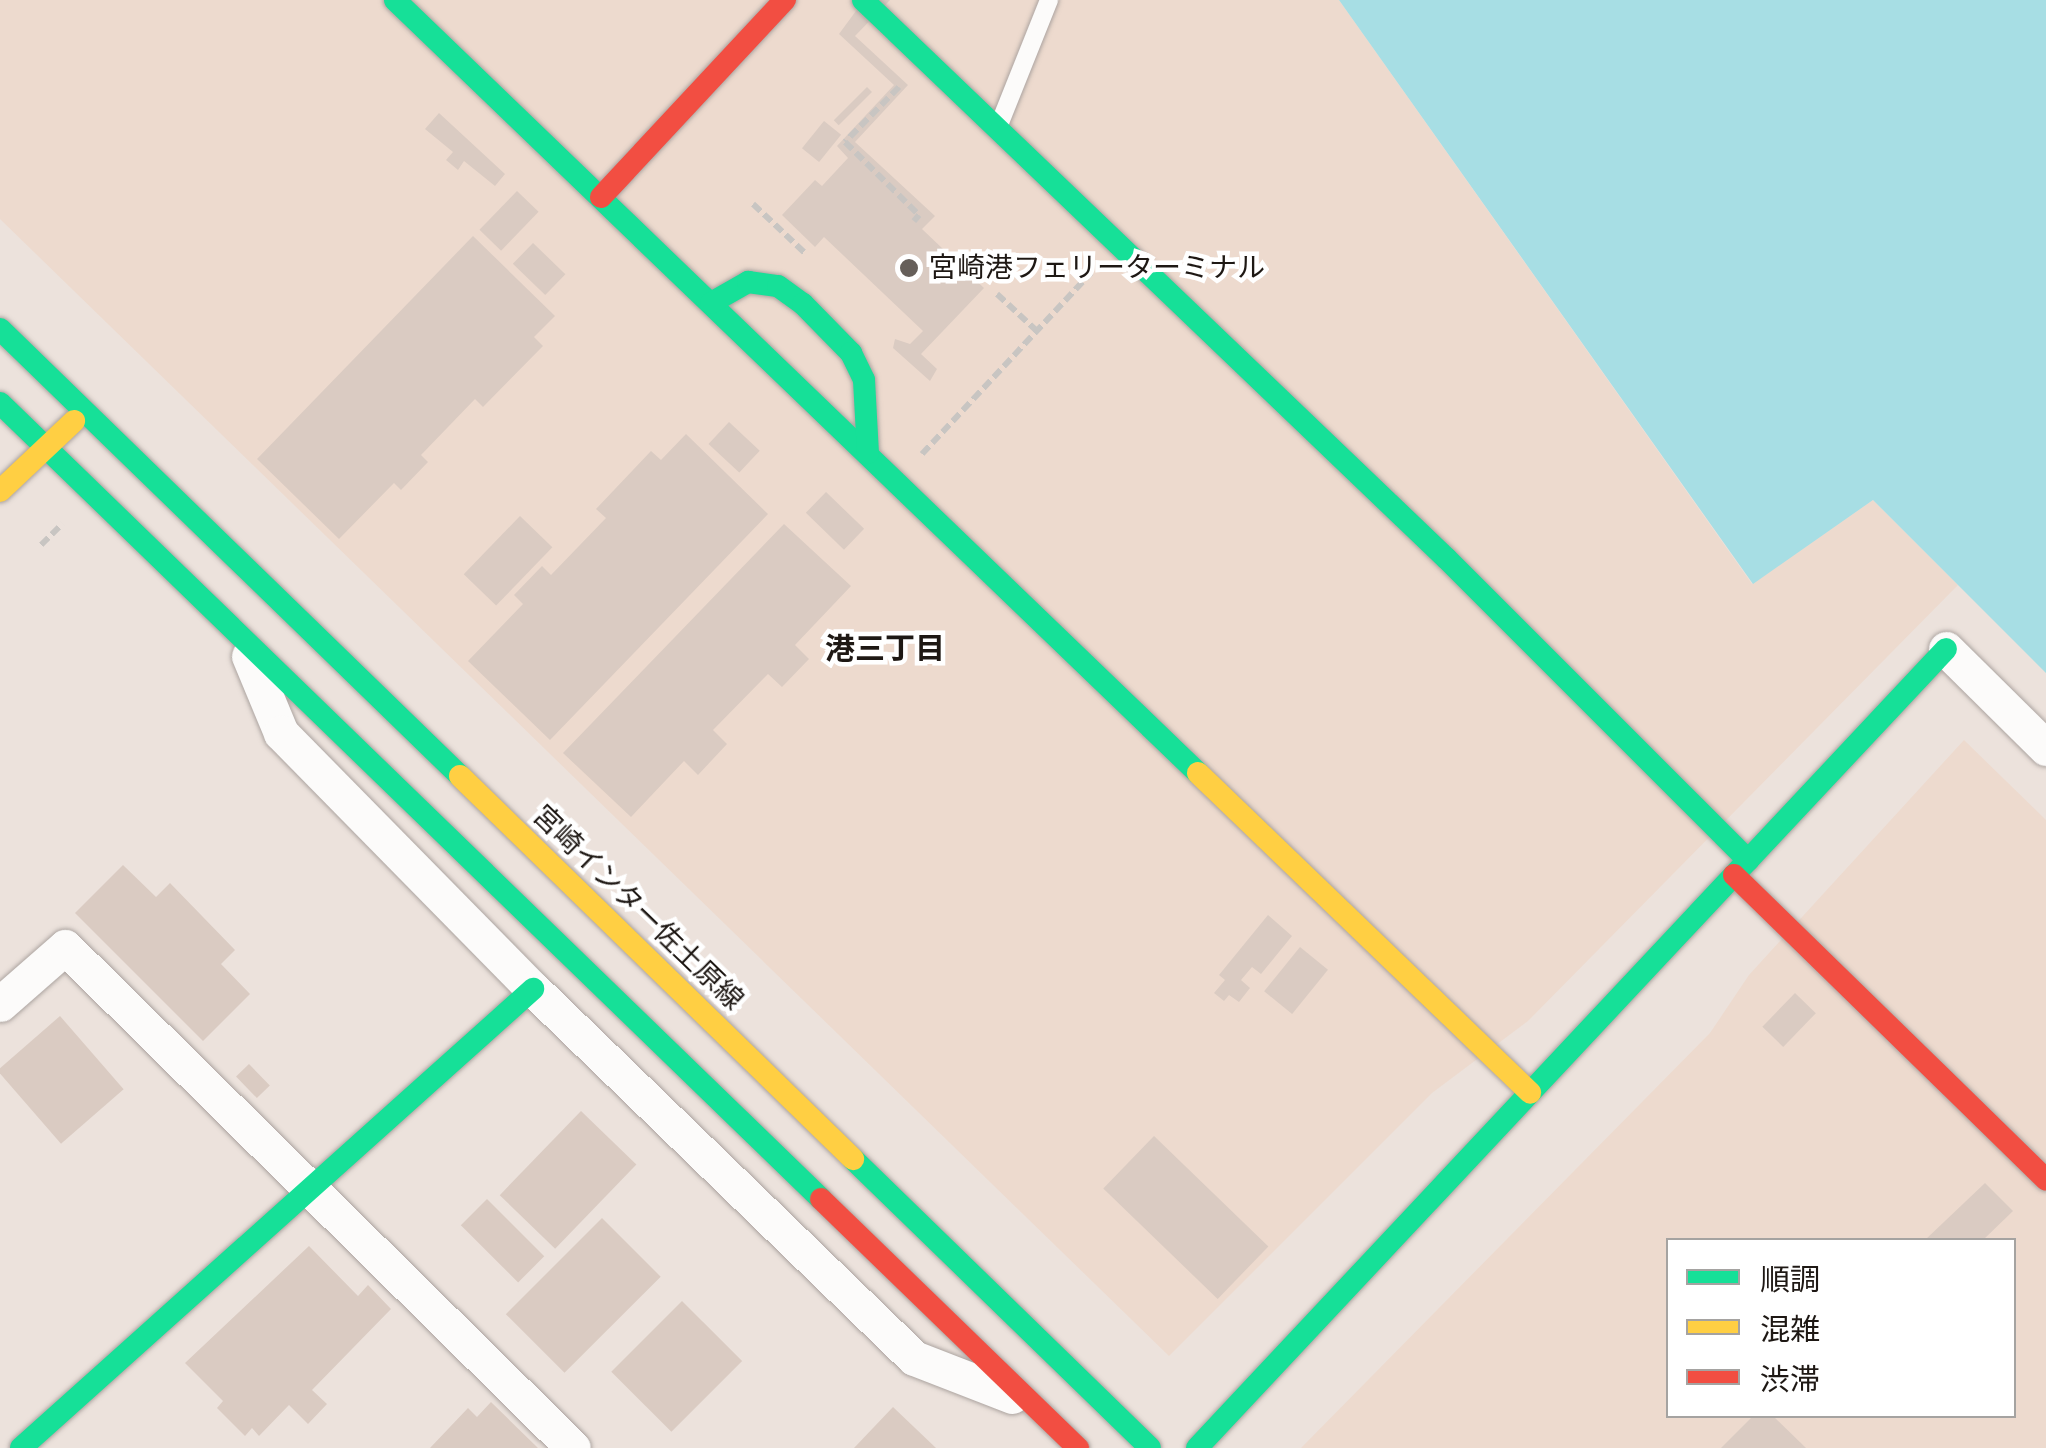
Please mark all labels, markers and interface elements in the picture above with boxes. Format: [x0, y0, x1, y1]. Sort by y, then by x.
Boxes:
place label: 宮崎港フェリーターミナル [929, 251, 1265, 285]
marker: 宮崎港フェリーターミナル [898, 257, 920, 279]
district label: 港三丁目 [825, 632, 945, 668]
street label: 宮崎インター佐土原線 [526, 799, 750, 1017]
legend [1666, 1238, 2016, 1418]
text: 順調 [1760, 1262, 1820, 1299]
text: 混雑 [1760, 1312, 1820, 1349]
text: 渋滞 [1760, 1362, 1820, 1399]

